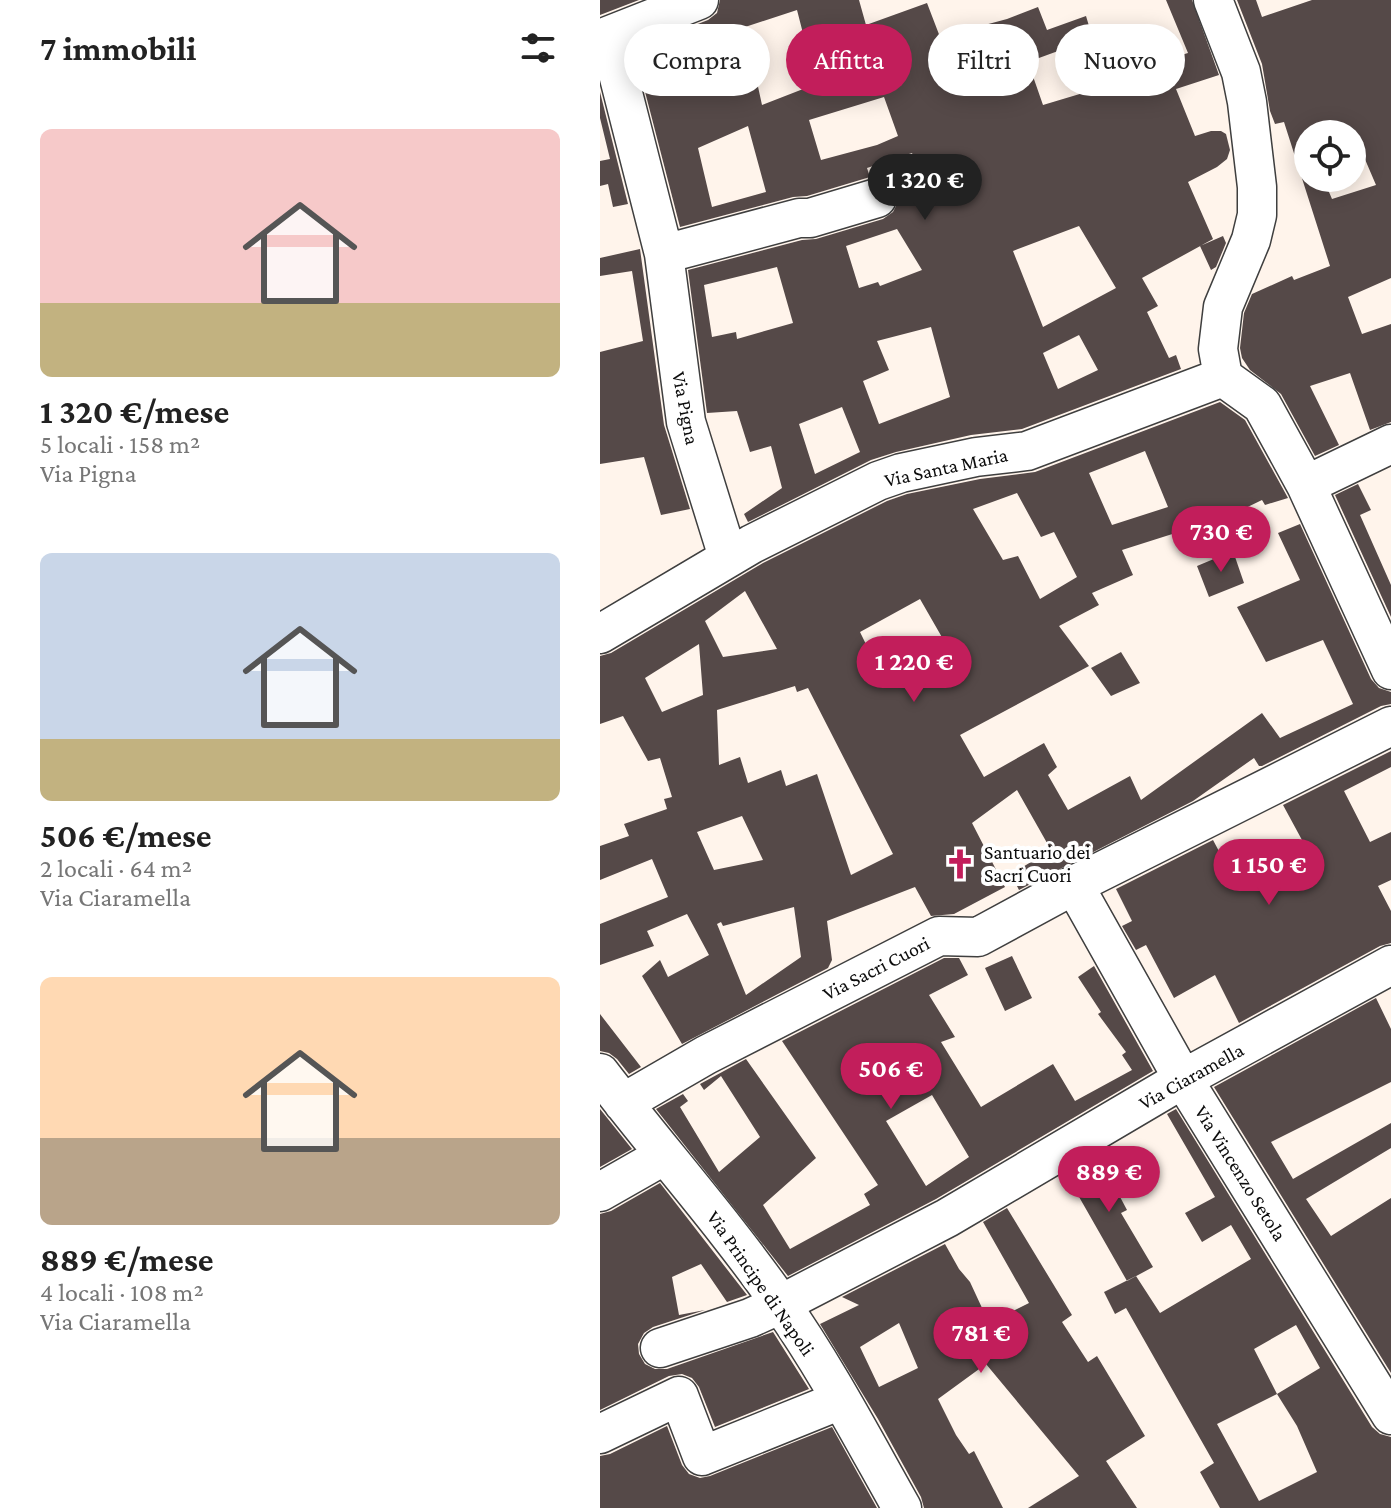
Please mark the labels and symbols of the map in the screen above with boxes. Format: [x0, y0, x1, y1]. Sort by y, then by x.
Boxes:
pin: 1 320 € [851, 154, 999, 222]
street label: Via Pigna [667, 369, 704, 447]
street label: Via Santa Maria [882, 443, 1010, 491]
pin: 730 € [1165, 506, 1277, 574]
pin: 1 220 € [840, 636, 988, 704]
pin: 1 150 € [1195, 839, 1343, 907]
place label: Santuario dei Sacri Cuori [984, 841, 1090, 886]
church icon: Santuario dei Sacri Cuori [943, 847, 977, 881]
street label: Via Sacri Cuori [819, 932, 933, 1004]
street label: Via Ciaramella [1135, 1038, 1247, 1114]
pin: 506 € [835, 1043, 947, 1111]
street label: Via Vincenzo Setola [1191, 1101, 1291, 1245]
pin: 889 € [1053, 1146, 1165, 1214]
street label: Via Principe di Napoli [702, 1206, 819, 1360]
pin: 781 € [925, 1307, 1037, 1375]

